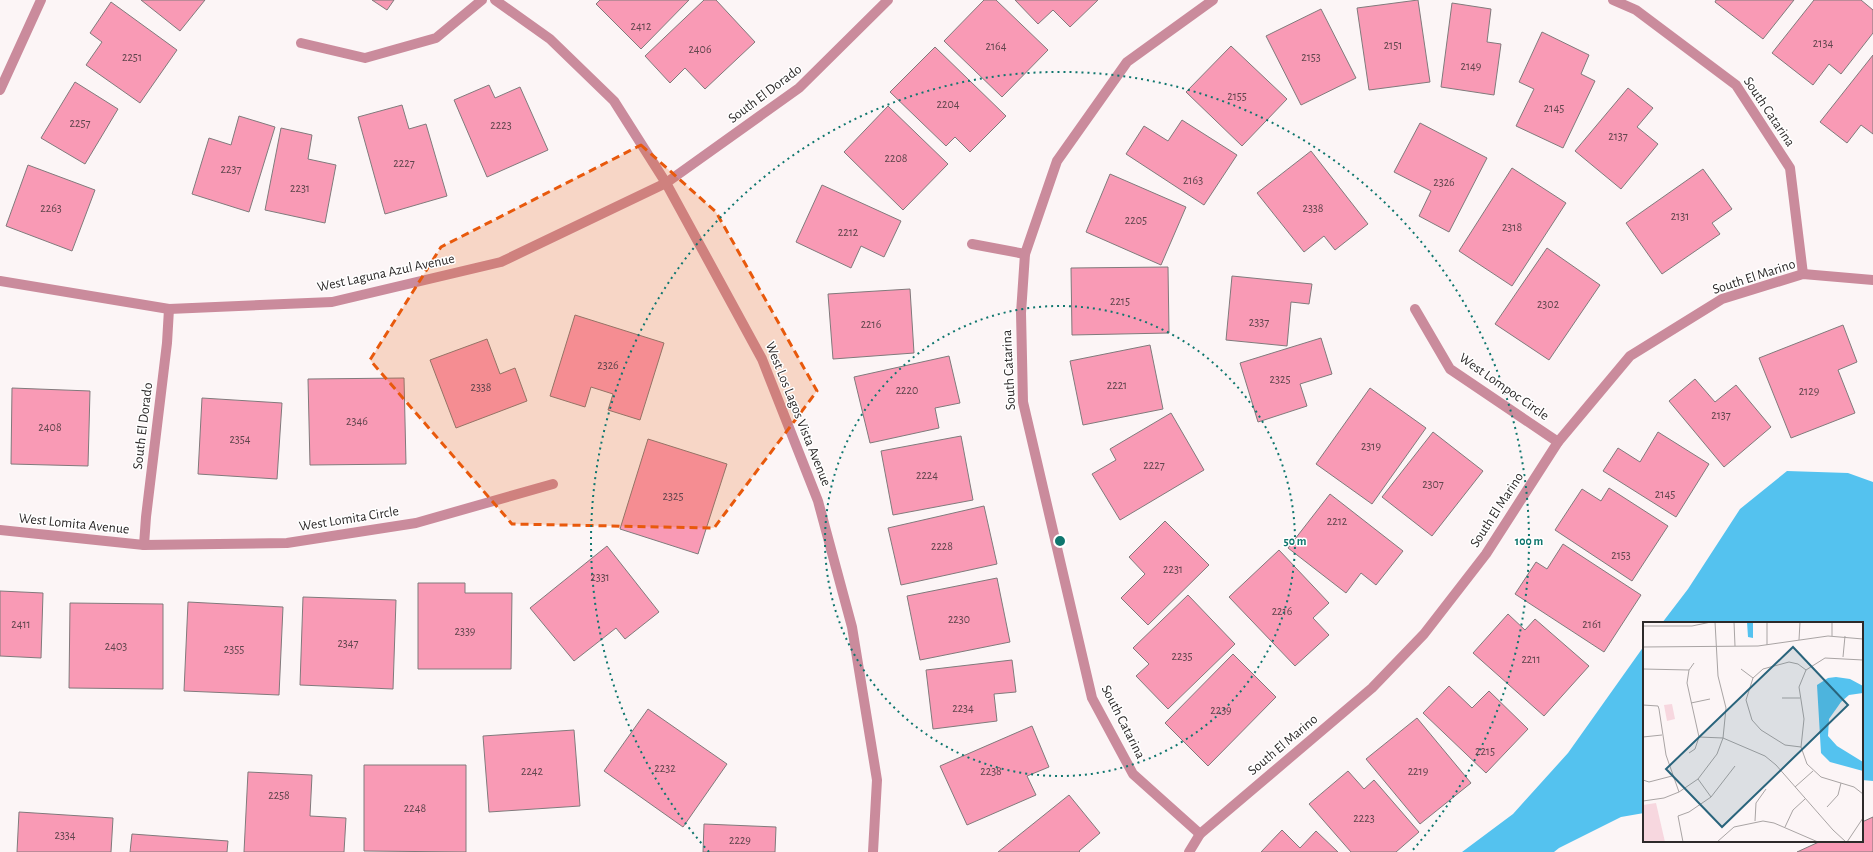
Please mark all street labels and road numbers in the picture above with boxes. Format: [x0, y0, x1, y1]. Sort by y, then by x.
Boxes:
street label: South El Dorado [726, 62, 804, 126]
street label: South Catarina [1741, 75, 1798, 150]
street label: West Laguna Azul Avenue [316, 252, 456, 294]
street label: South El Marino [1711, 257, 1797, 297]
street label: South Catarina [1000, 329, 1018, 411]
street label: West Los Lagos Vista Avenue [763, 340, 833, 488]
street label: West Lompoc Circle [1457, 351, 1551, 423]
street label: South El Dorado [131, 382, 155, 470]
street label: South El Marino [1468, 470, 1526, 550]
street label: West Lomita Circle [298, 504, 400, 534]
street label: West Lomita Avenue [18, 511, 130, 537]
street label: South Catarina [1098, 683, 1148, 762]
street label: South El Marino [1246, 712, 1321, 778]

